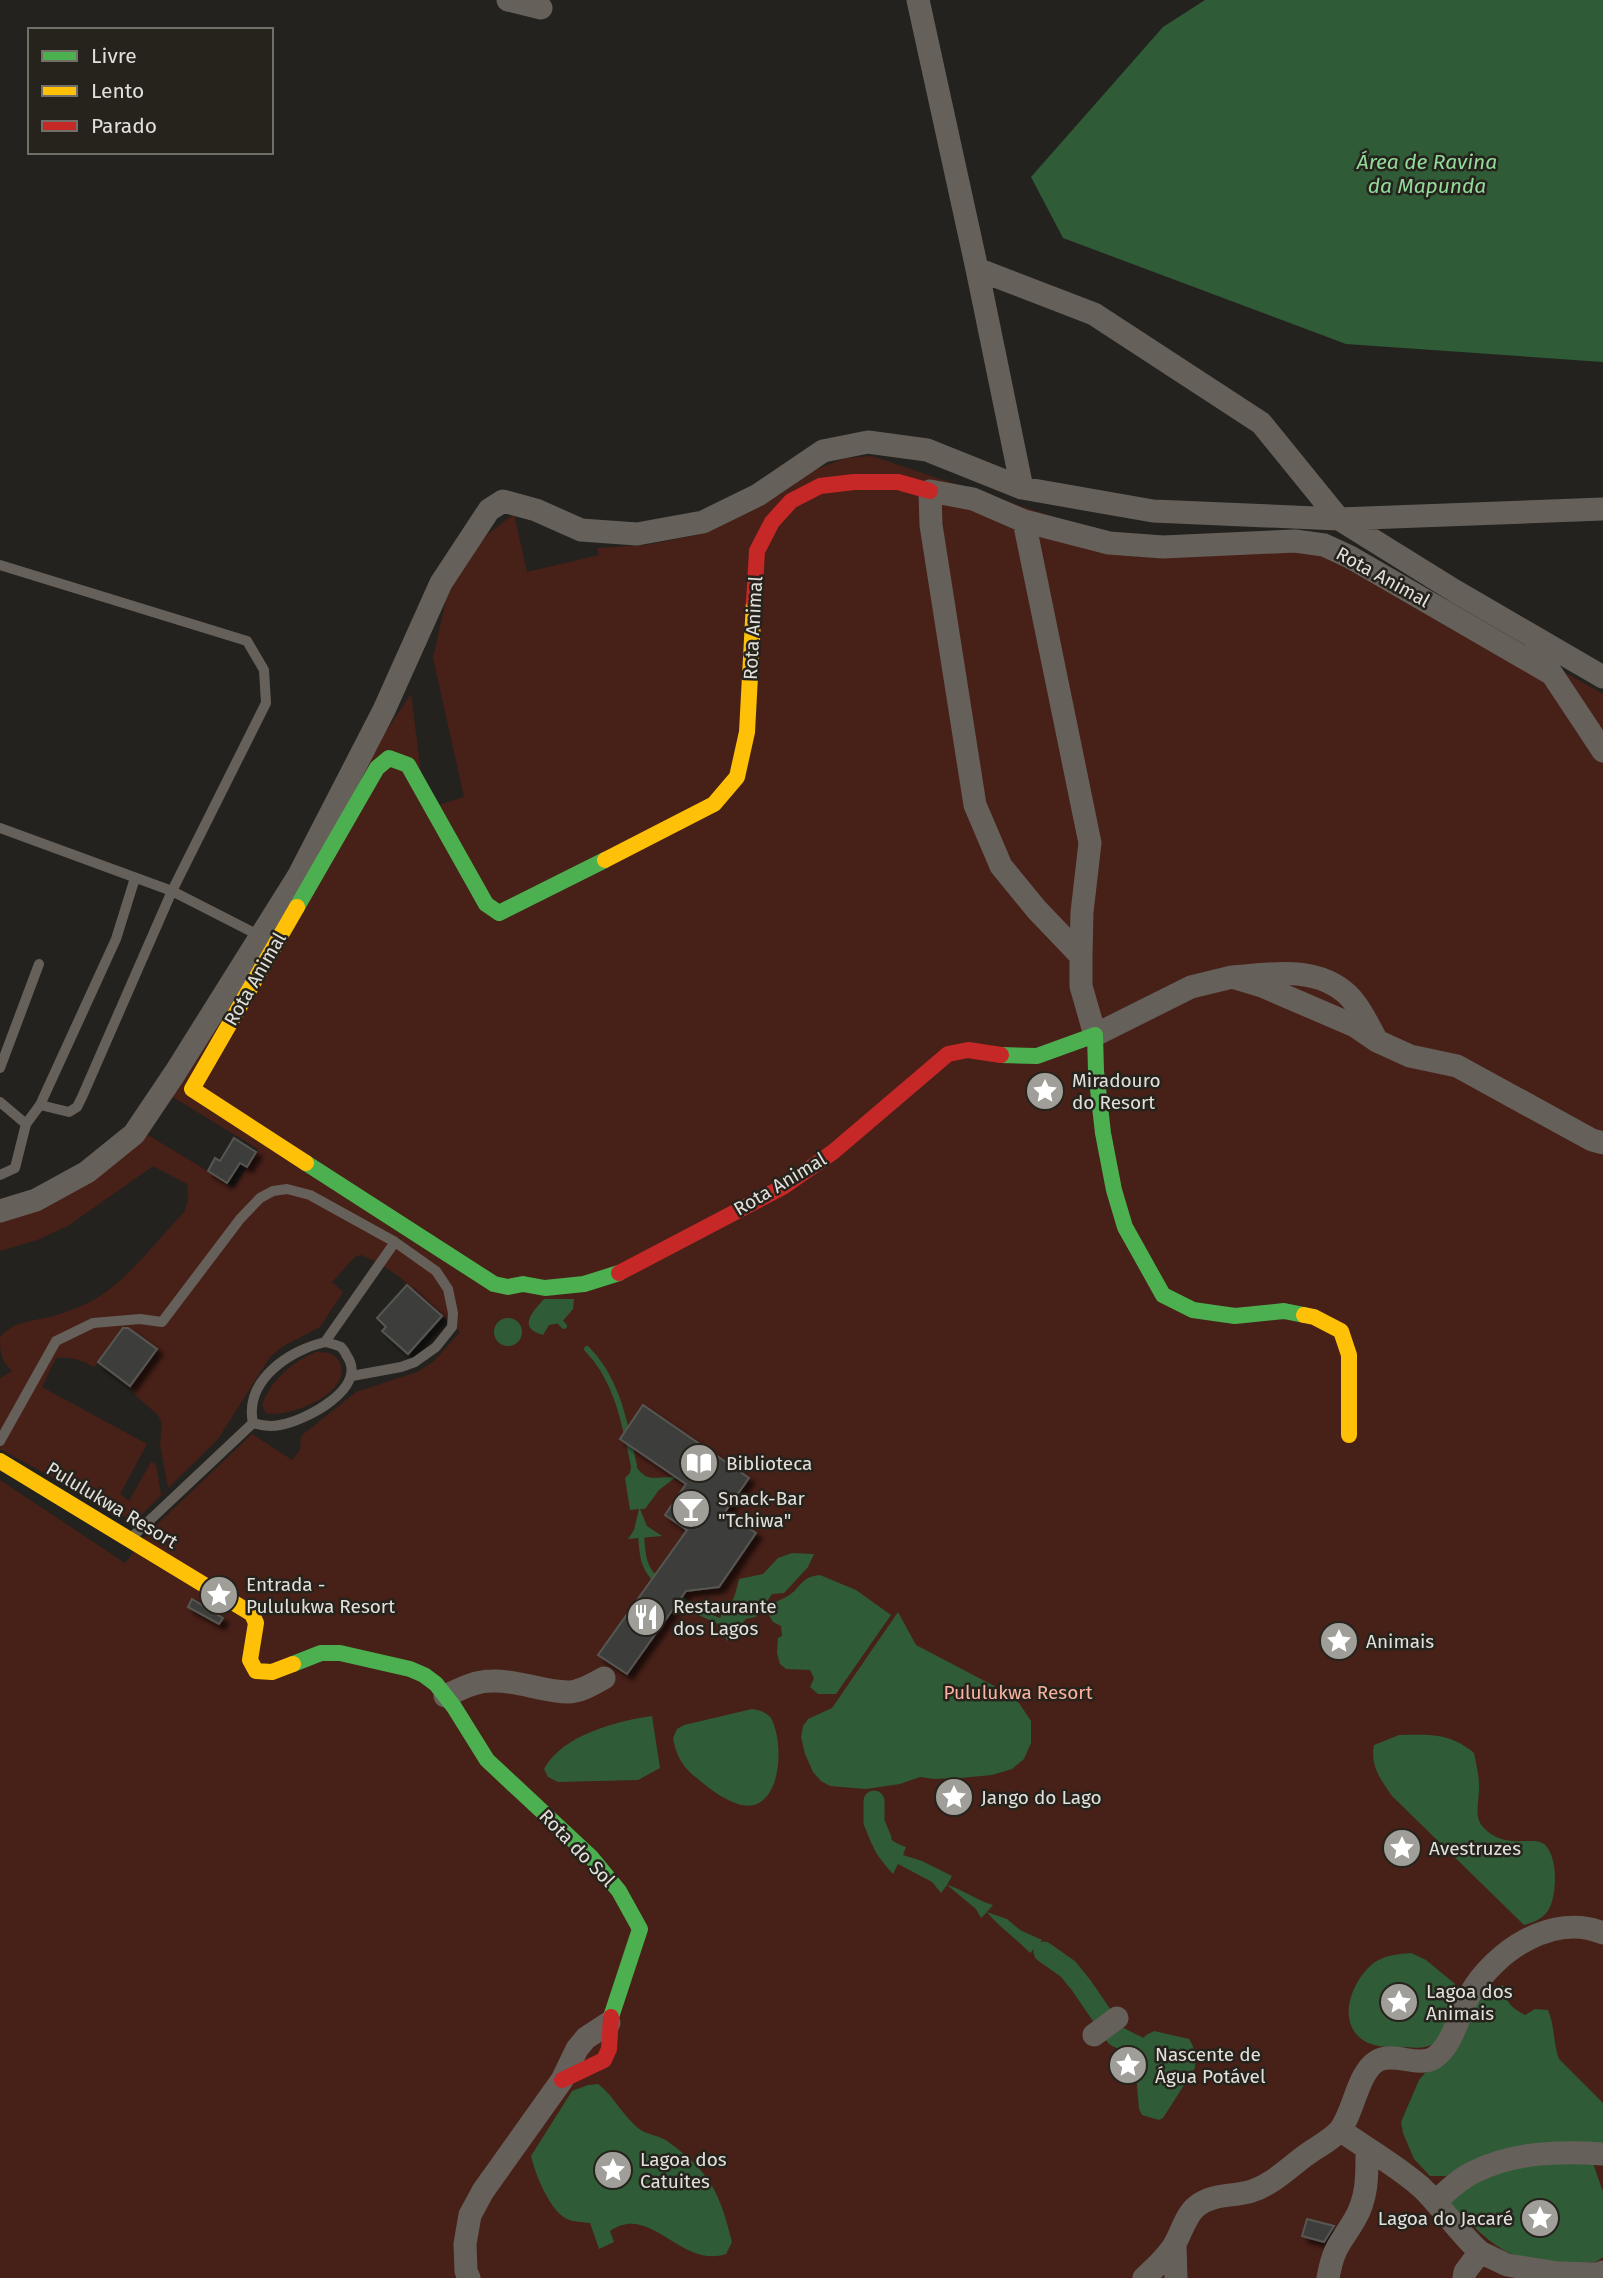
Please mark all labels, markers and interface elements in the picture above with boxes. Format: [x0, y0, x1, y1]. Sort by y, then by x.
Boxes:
legend [28, 28, 273, 154]
text: Livre [91, 43, 137, 69]
text: Lento [91, 78, 144, 104]
text: Parado [91, 113, 157, 139]
water label: Área de Ravina da Mapunda [1356, 149, 1497, 199]
street label: Rota Animal [1332, 542, 1434, 612]
street label: Rota Animal [739, 575, 767, 680]
street label: Rota Animal [219, 928, 291, 1030]
place label: Miradouro do Resort [1072, 1069, 1161, 1114]
place icon: Miradouro do Resort [1024, 1070, 1066, 1112]
street label: Rota Animal [730, 1147, 831, 1221]
library icon: Biblioteca [678, 1442, 720, 1484]
place label: Biblioteca [726, 1452, 812, 1475]
street label: Pululukwa Resort [42, 1457, 182, 1553]
place label: Snack-Bar "Tchiwa" [718, 1487, 806, 1532]
bar icon: Snack-Bar "Tchiwa" [670, 1488, 712, 1530]
place label: Entrada - Pululukwa Resort [246, 1573, 395, 1618]
place icon: Entrada - Pululukwa Resort [198, 1574, 240, 1616]
place label: Restaurante dos Lagos [673, 1595, 777, 1640]
restaurant icon: Restaurante dos Lagos [625, 1596, 667, 1638]
place icon: Animais [1318, 1620, 1360, 1662]
place label: Animais [1366, 1630, 1434, 1653]
park label: Pululukwa Resort [943, 1681, 1093, 1704]
place icon: Jango do Lago [933, 1776, 975, 1818]
place label: Jango do Lago [981, 1786, 1102, 1809]
street label: Rota do Sol [534, 1804, 620, 1892]
place icon: Avestruzes [1381, 1827, 1423, 1869]
place label: Avestruzes [1429, 1837, 1521, 1860]
place label: Lagoa dos Animais [1426, 1980, 1513, 2025]
place icon: Lagoa dos Animais [1378, 1981, 1420, 2023]
place label: Nascente de Água Potável [1155, 2043, 1266, 2088]
place icon: Nascente de Água Potável [1107, 2044, 1149, 2086]
place label: Lagoa dos Catuites [640, 2148, 727, 2193]
place icon: Lagoa dos Catuites [592, 2149, 634, 2191]
place icon: Lagoa do Jacaré [1519, 2197, 1561, 2239]
place label: Lagoa do Jacaré [1378, 2207, 1513, 2230]

